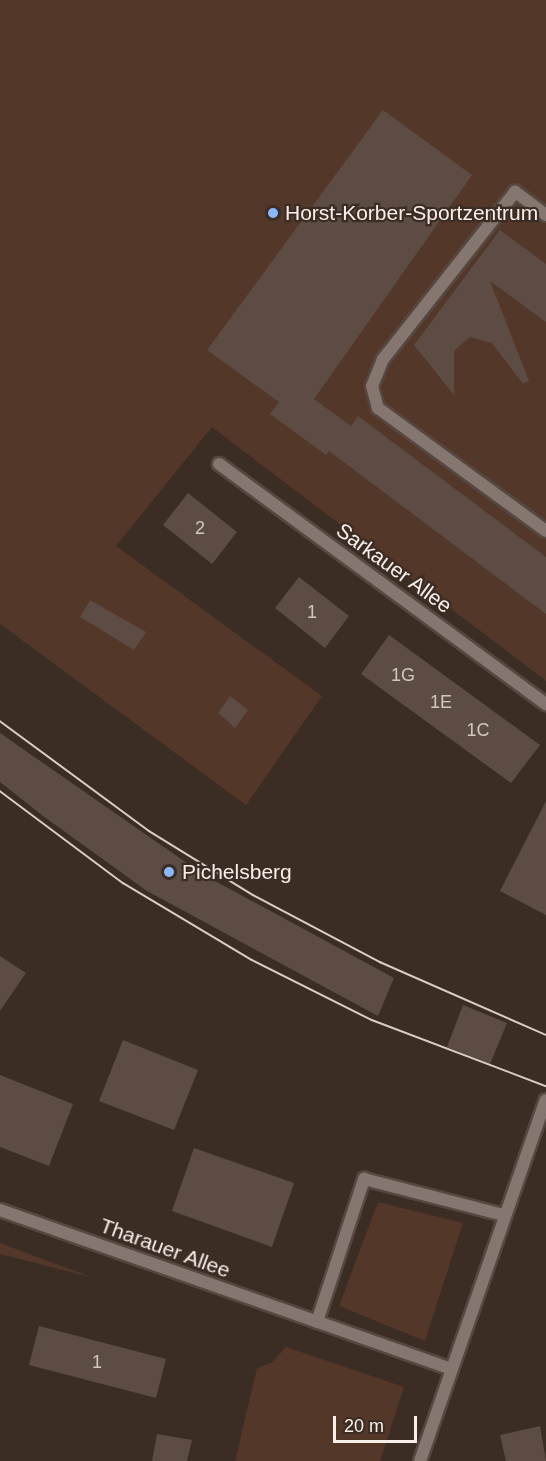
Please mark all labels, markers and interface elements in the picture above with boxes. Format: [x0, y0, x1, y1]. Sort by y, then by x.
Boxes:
place label: Horst-Korber-Sportzentrum [285, 200, 538, 226]
marker: Horst-Korber-Sportzentrum [266, 206, 280, 220]
house number: 2 [195, 517, 205, 539]
street label: Sarkauer Allee [331, 517, 457, 619]
house number: 1 [307, 601, 317, 623]
house number: 1G [391, 664, 415, 686]
house number: 1E [430, 691, 452, 713]
house number: 1C [466, 719, 490, 741]
place label: Pichelsberg [182, 859, 292, 885]
marker: Pichelsberg [160, 863, 178, 881]
street label: Tharauer Allee [96, 1213, 234, 1283]
house number: 1 [92, 1351, 102, 1373]
scale bar [336, 1404, 420, 1442]
text: 20 m [344, 1416, 384, 1436]

